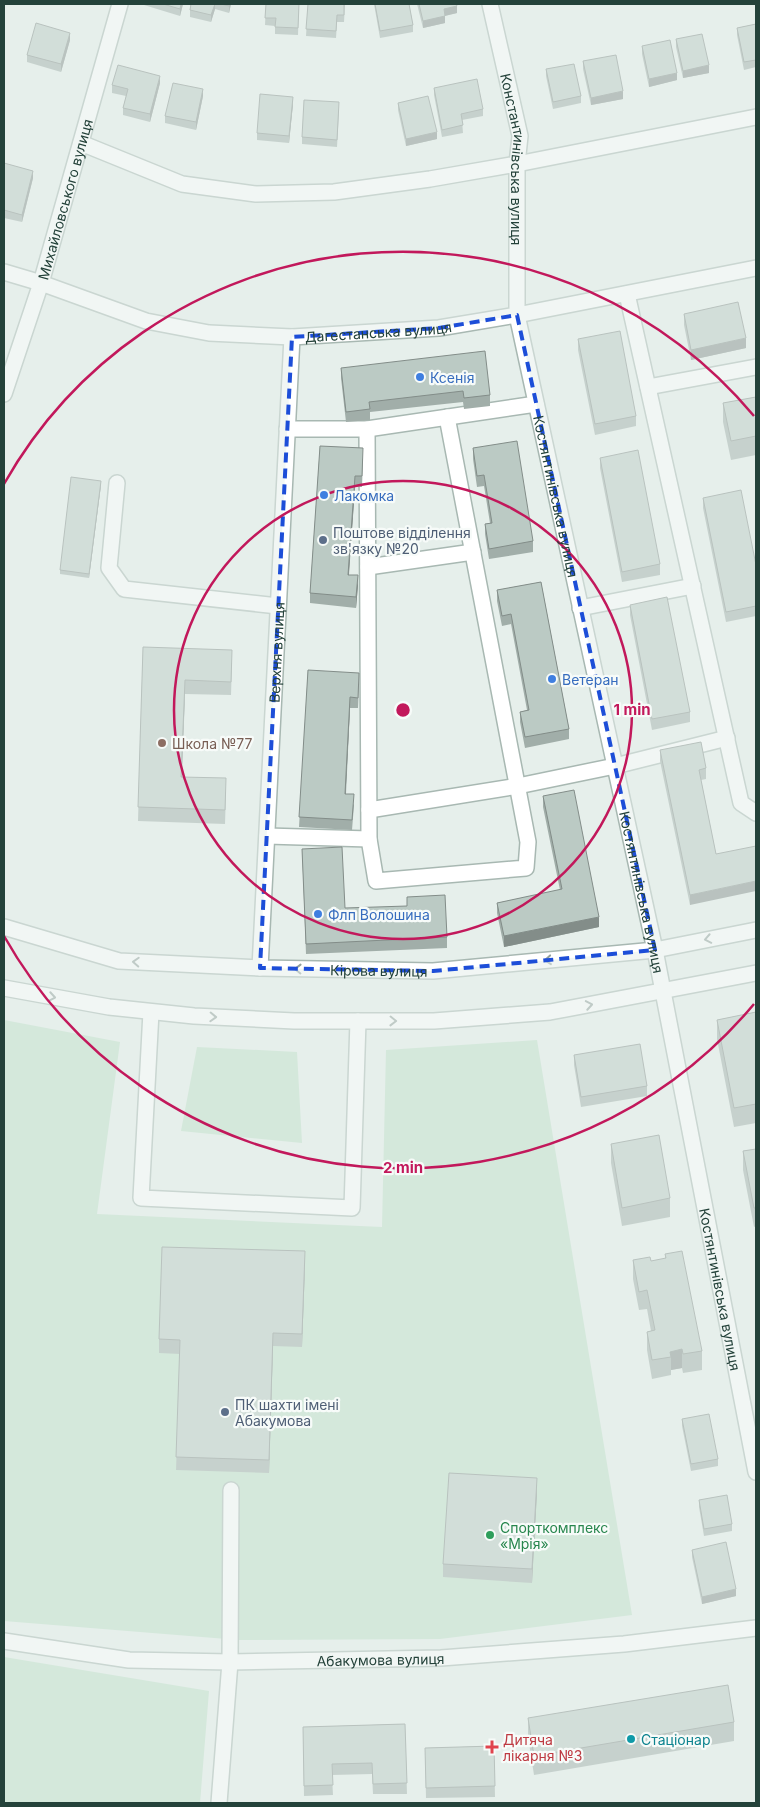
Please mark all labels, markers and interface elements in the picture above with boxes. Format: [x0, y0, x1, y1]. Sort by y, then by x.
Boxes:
street label: Константинівська вулиця [497, 71, 529, 245]
street label: Михайловського вулиця [34, 117, 96, 282]
street label: Дагестанська вулиця [304, 318, 453, 345]
place label: Ксенія [430, 369, 474, 386]
marker: Ксенія [414, 371, 426, 383]
street label: Костянтинівська вулиця [531, 414, 582, 579]
place label: Лакомка [334, 487, 394, 504]
marker: Лакомка [318, 489, 330, 501]
place label: Поштове відділення зв'язку №20 [333, 524, 471, 557]
marker: Поштове відділення зв'язку №20 [317, 534, 329, 546]
street label: Верхня вулиця [265, 602, 287, 703]
place label: Ветеран [562, 671, 619, 688]
marker: Ветеран [546, 673, 558, 685]
text: 1 min [613, 700, 651, 719]
centre of rings [394, 701, 412, 719]
place label: Школа №77 [172, 735, 252, 752]
marker: Школа №77 [156, 737, 168, 749]
street label: Костянтинівська вулиця [617, 809, 668, 975]
place label: Флп Волошина [328, 906, 430, 923]
marker: Флп Волошина [312, 908, 324, 920]
one-way arrow [704, 934, 713, 944]
one-way arrow [543, 955, 551, 966]
one-way arrow [132, 956, 140, 967]
street label: Кірова вулиця [330, 961, 428, 979]
one-way arrow [294, 964, 302, 974]
one-way arrow [47, 991, 56, 1001]
one-way arrow [585, 1001, 594, 1011]
one-way arrow [209, 1012, 217, 1023]
one-way arrow [389, 1016, 397, 1026]
text: 2 min [383, 1158, 423, 1177]
street label: Костянтинівська вулиця [697, 1207, 745, 1372]
place label: ПК шахти імені Абакумова [235, 1396, 339, 1429]
marker: ПК шахти імені Абакумова [219, 1406, 231, 1418]
place label: Спорткомплекс «Мрія» [500, 1519, 608, 1552]
marker: Спорткомплекс «Мрія» [484, 1529, 496, 1541]
street label: Абакумова вулиця [316, 1649, 445, 1669]
place label: Дитяча лікарня №3 [503, 1731, 582, 1764]
place label: Стаціонар [641, 1731, 710, 1748]
marker: Стаціонар [625, 1733, 637, 1745]
marker: Дитяча лікарня №3 [485, 1740, 499, 1754]

